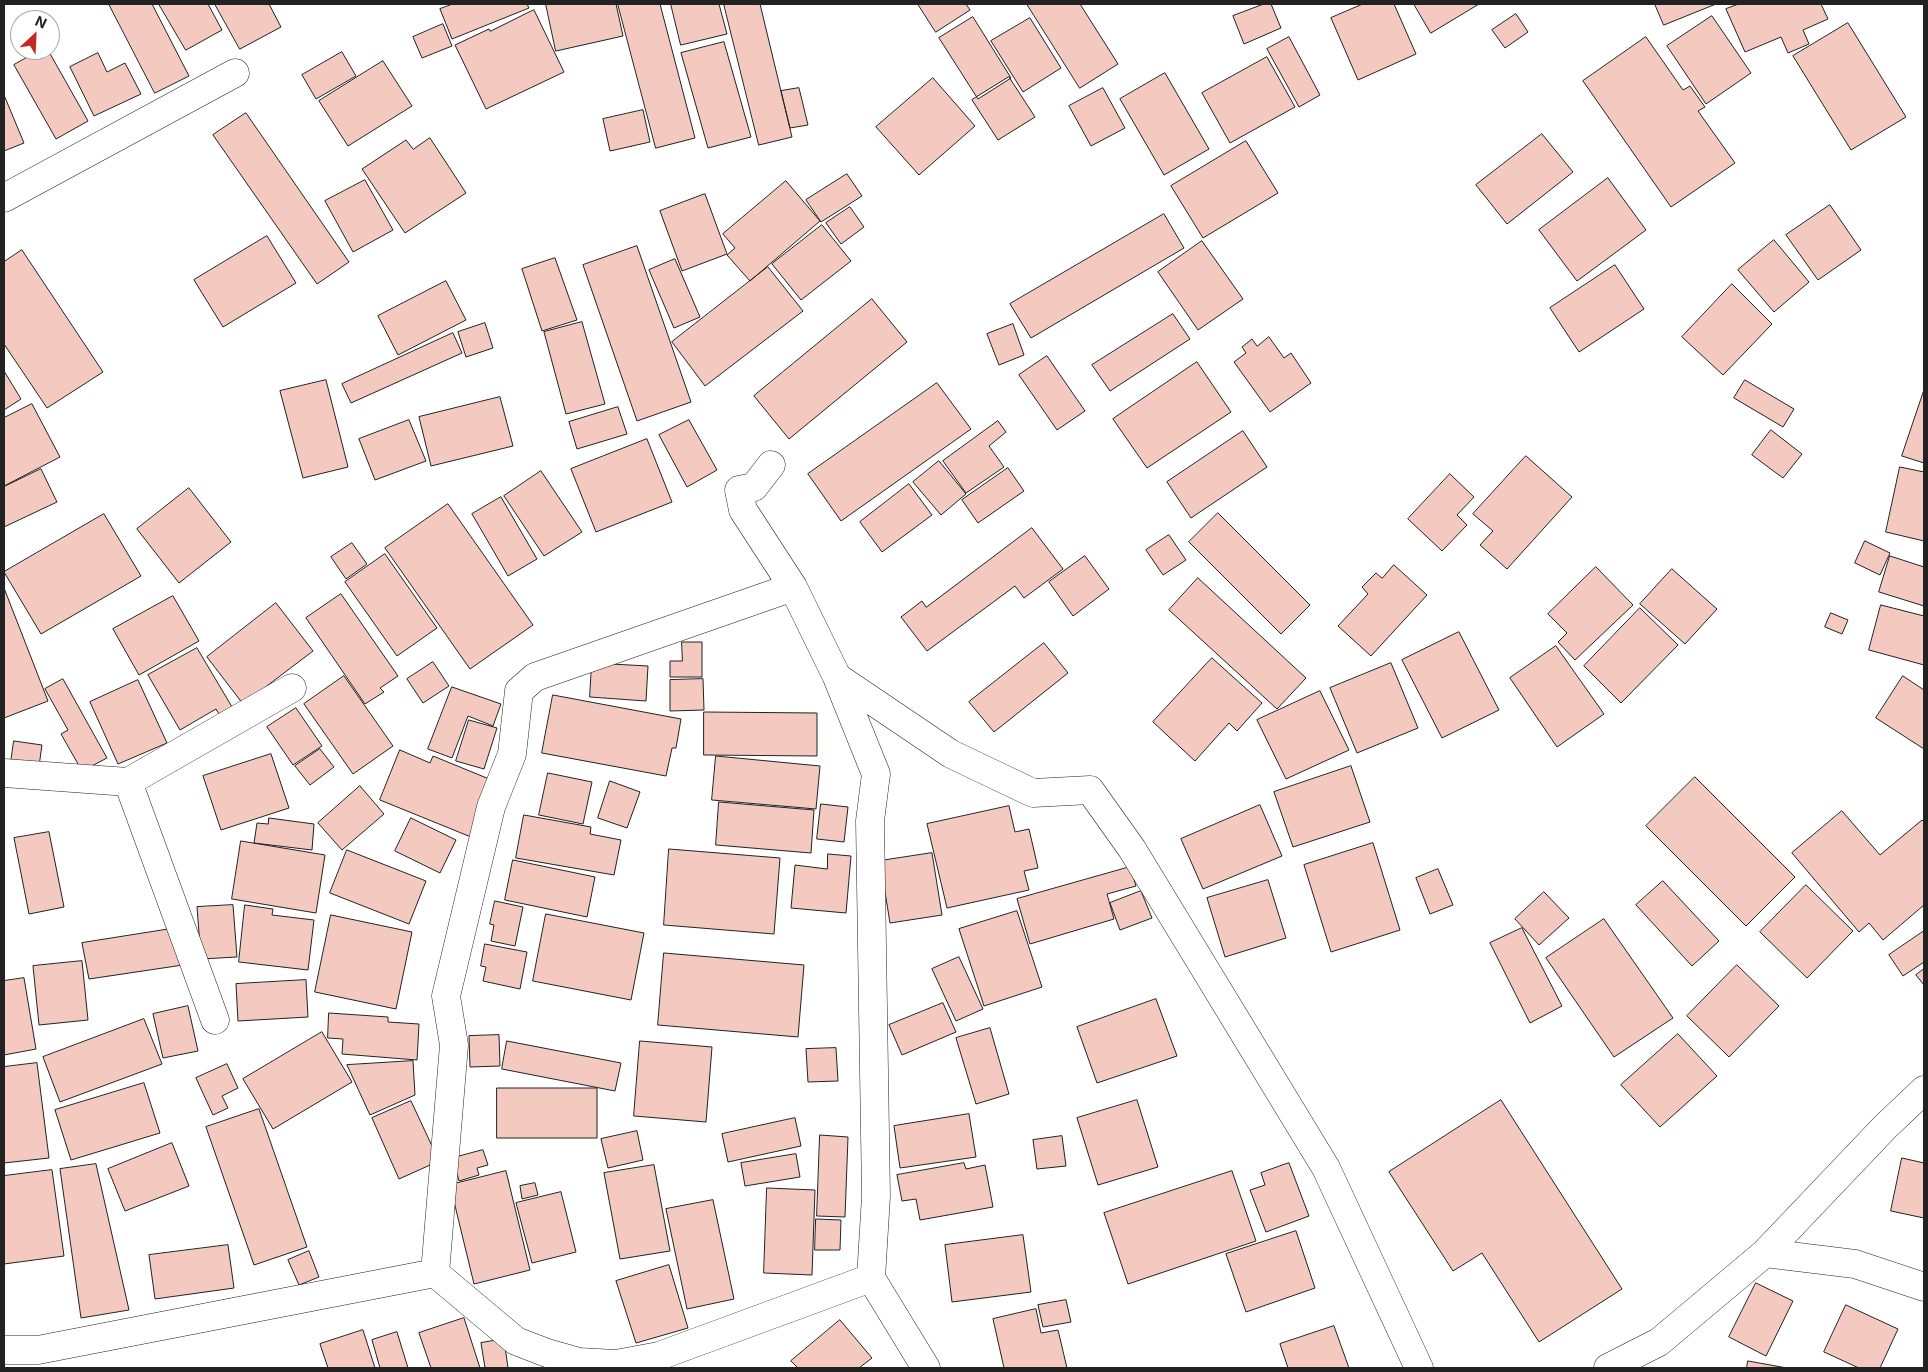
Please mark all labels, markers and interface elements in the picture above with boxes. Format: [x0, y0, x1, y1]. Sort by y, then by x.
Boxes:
north arrow [10, 10, 60, 60]
text: N [33, 12, 50, 32]

